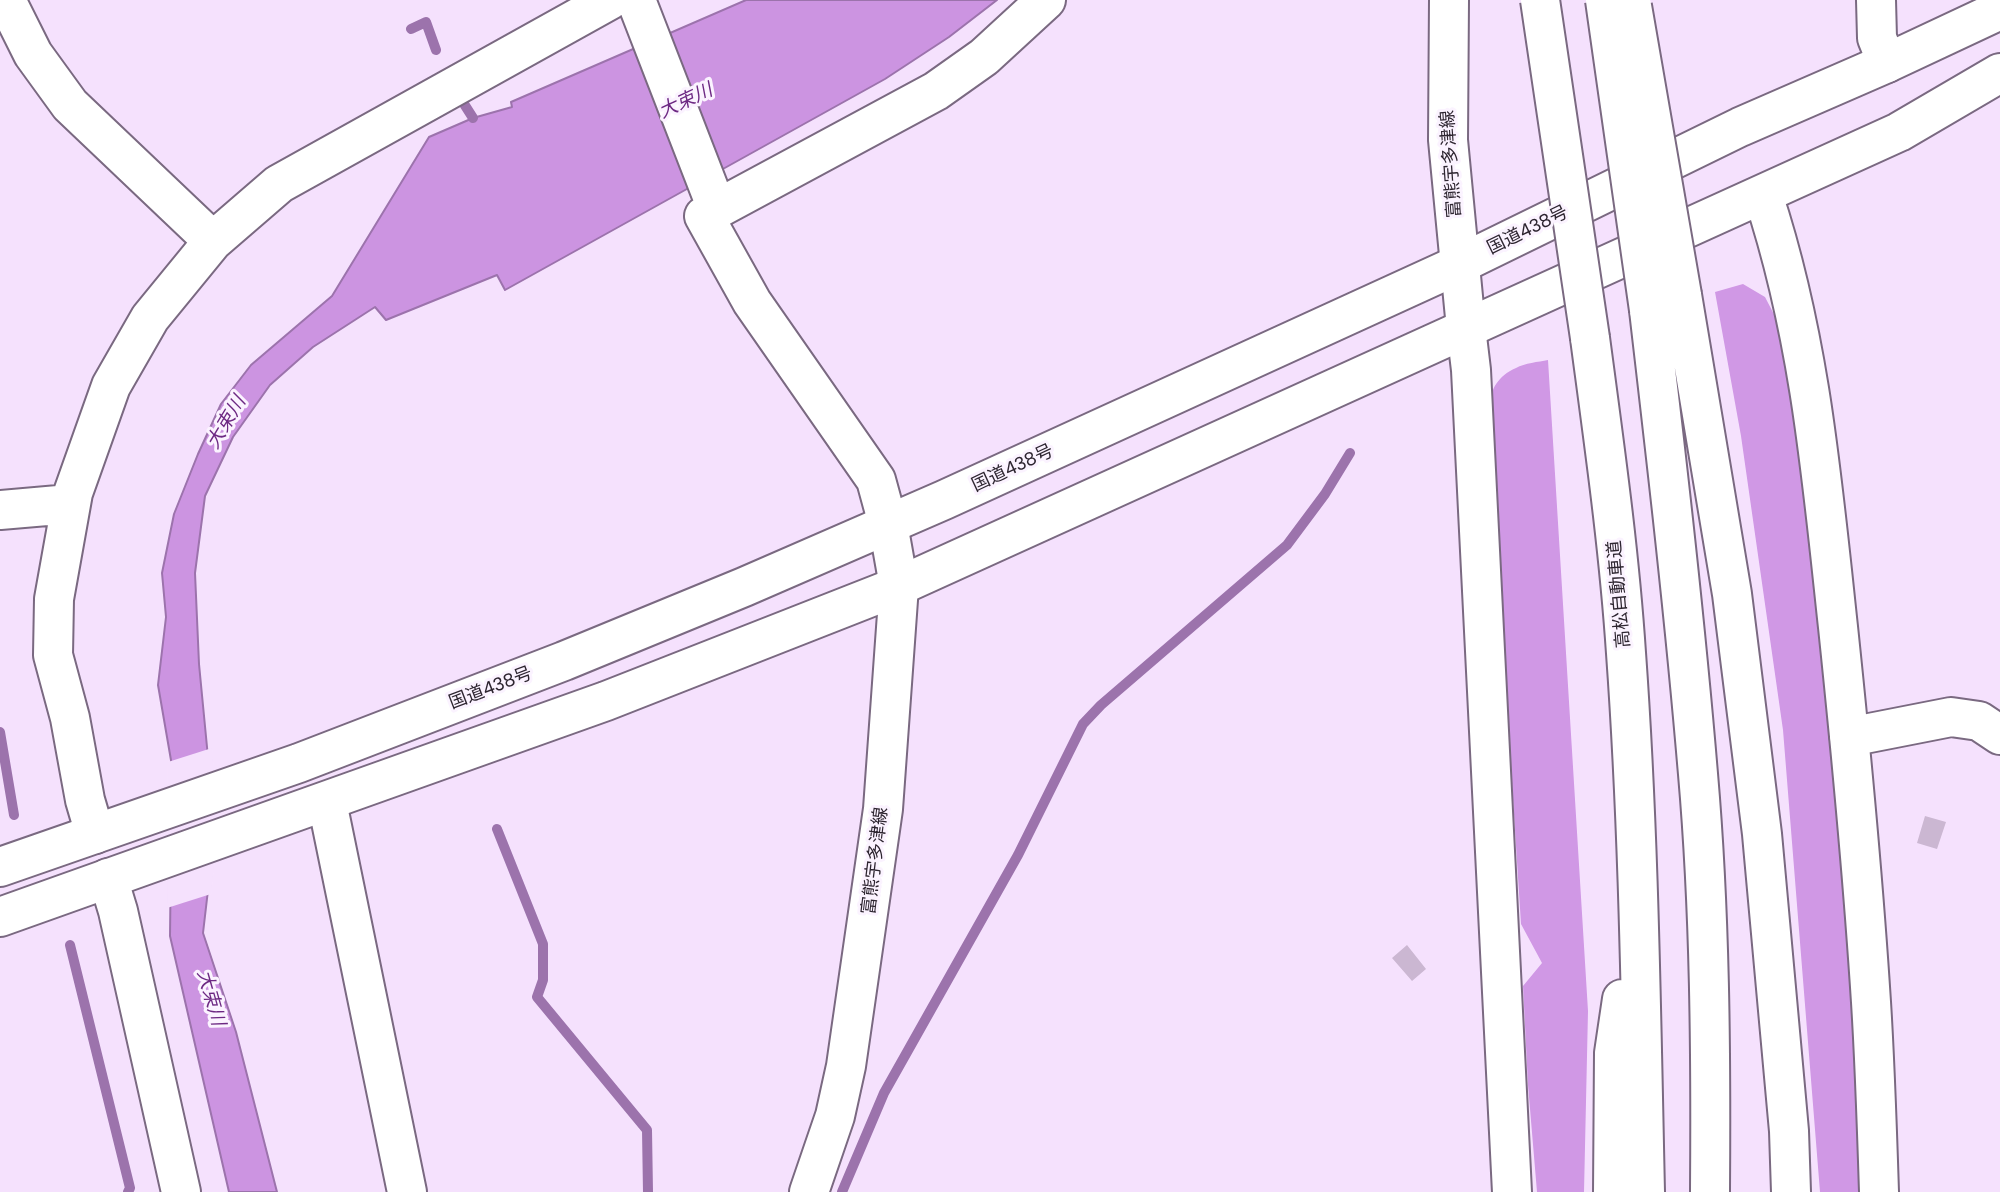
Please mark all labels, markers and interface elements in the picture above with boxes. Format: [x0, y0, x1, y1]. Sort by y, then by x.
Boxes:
water label: 大束川 [655, 80, 717, 124]
street label: 富熊宇多津線 [1437, 109, 1467, 219]
street label: 国道438号 [1484, 202, 1572, 260]
water label: 大束川 [203, 393, 251, 453]
street label: 国道438号 [969, 441, 1057, 497]
street label: 高松自動車道 [1605, 539, 1635, 649]
street label: 国道438号 [446, 663, 536, 715]
street label: 富熊宇多津線 [859, 806, 893, 916]
water label: 大束川 [191, 967, 229, 1029]

